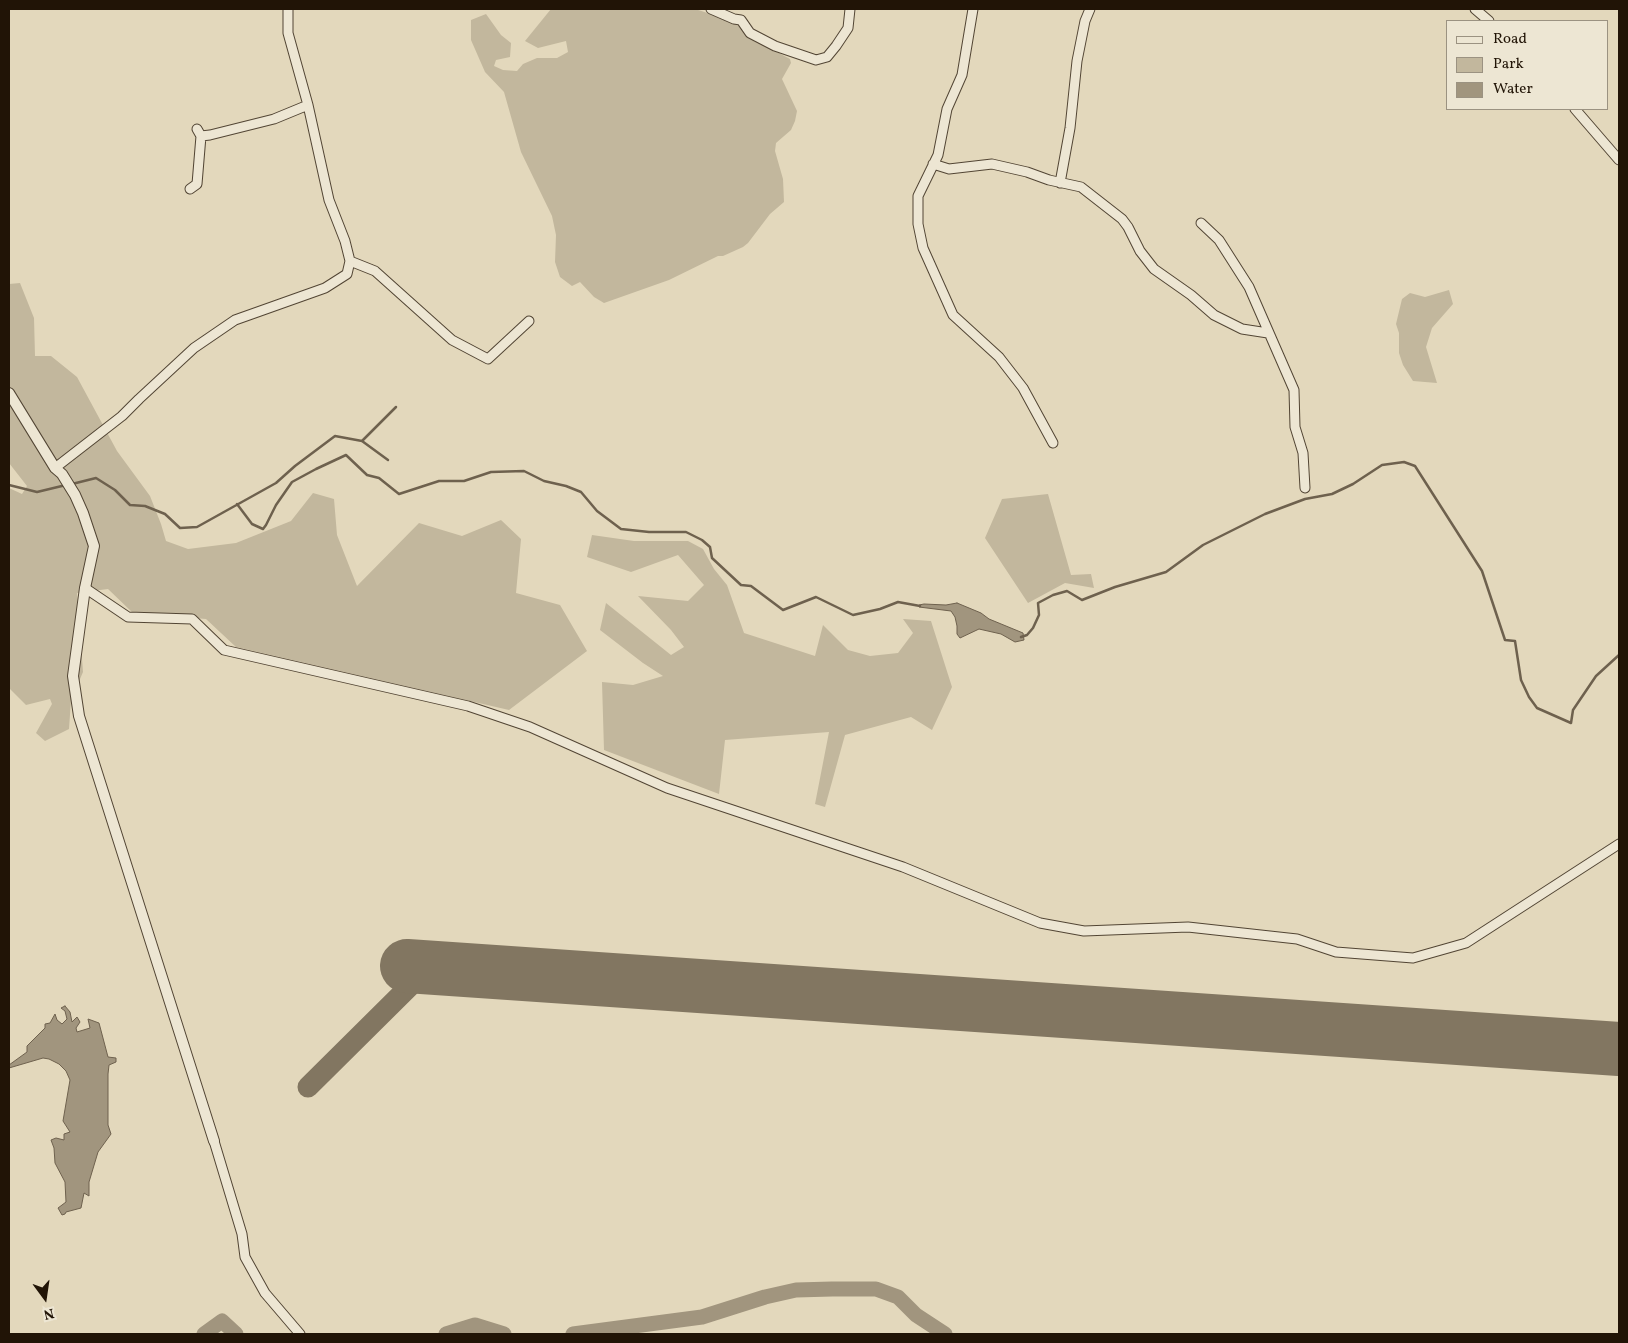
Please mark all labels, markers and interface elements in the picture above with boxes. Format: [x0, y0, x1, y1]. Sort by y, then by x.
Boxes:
legend [1446, 20, 1608, 110]
text: Road [1493, 29, 1527, 50]
text: Park [1493, 54, 1524, 75]
text: Water [1493, 79, 1533, 100]
north arrow [20, 1273, 70, 1323]
text: N [42, 1303, 56, 1323]

